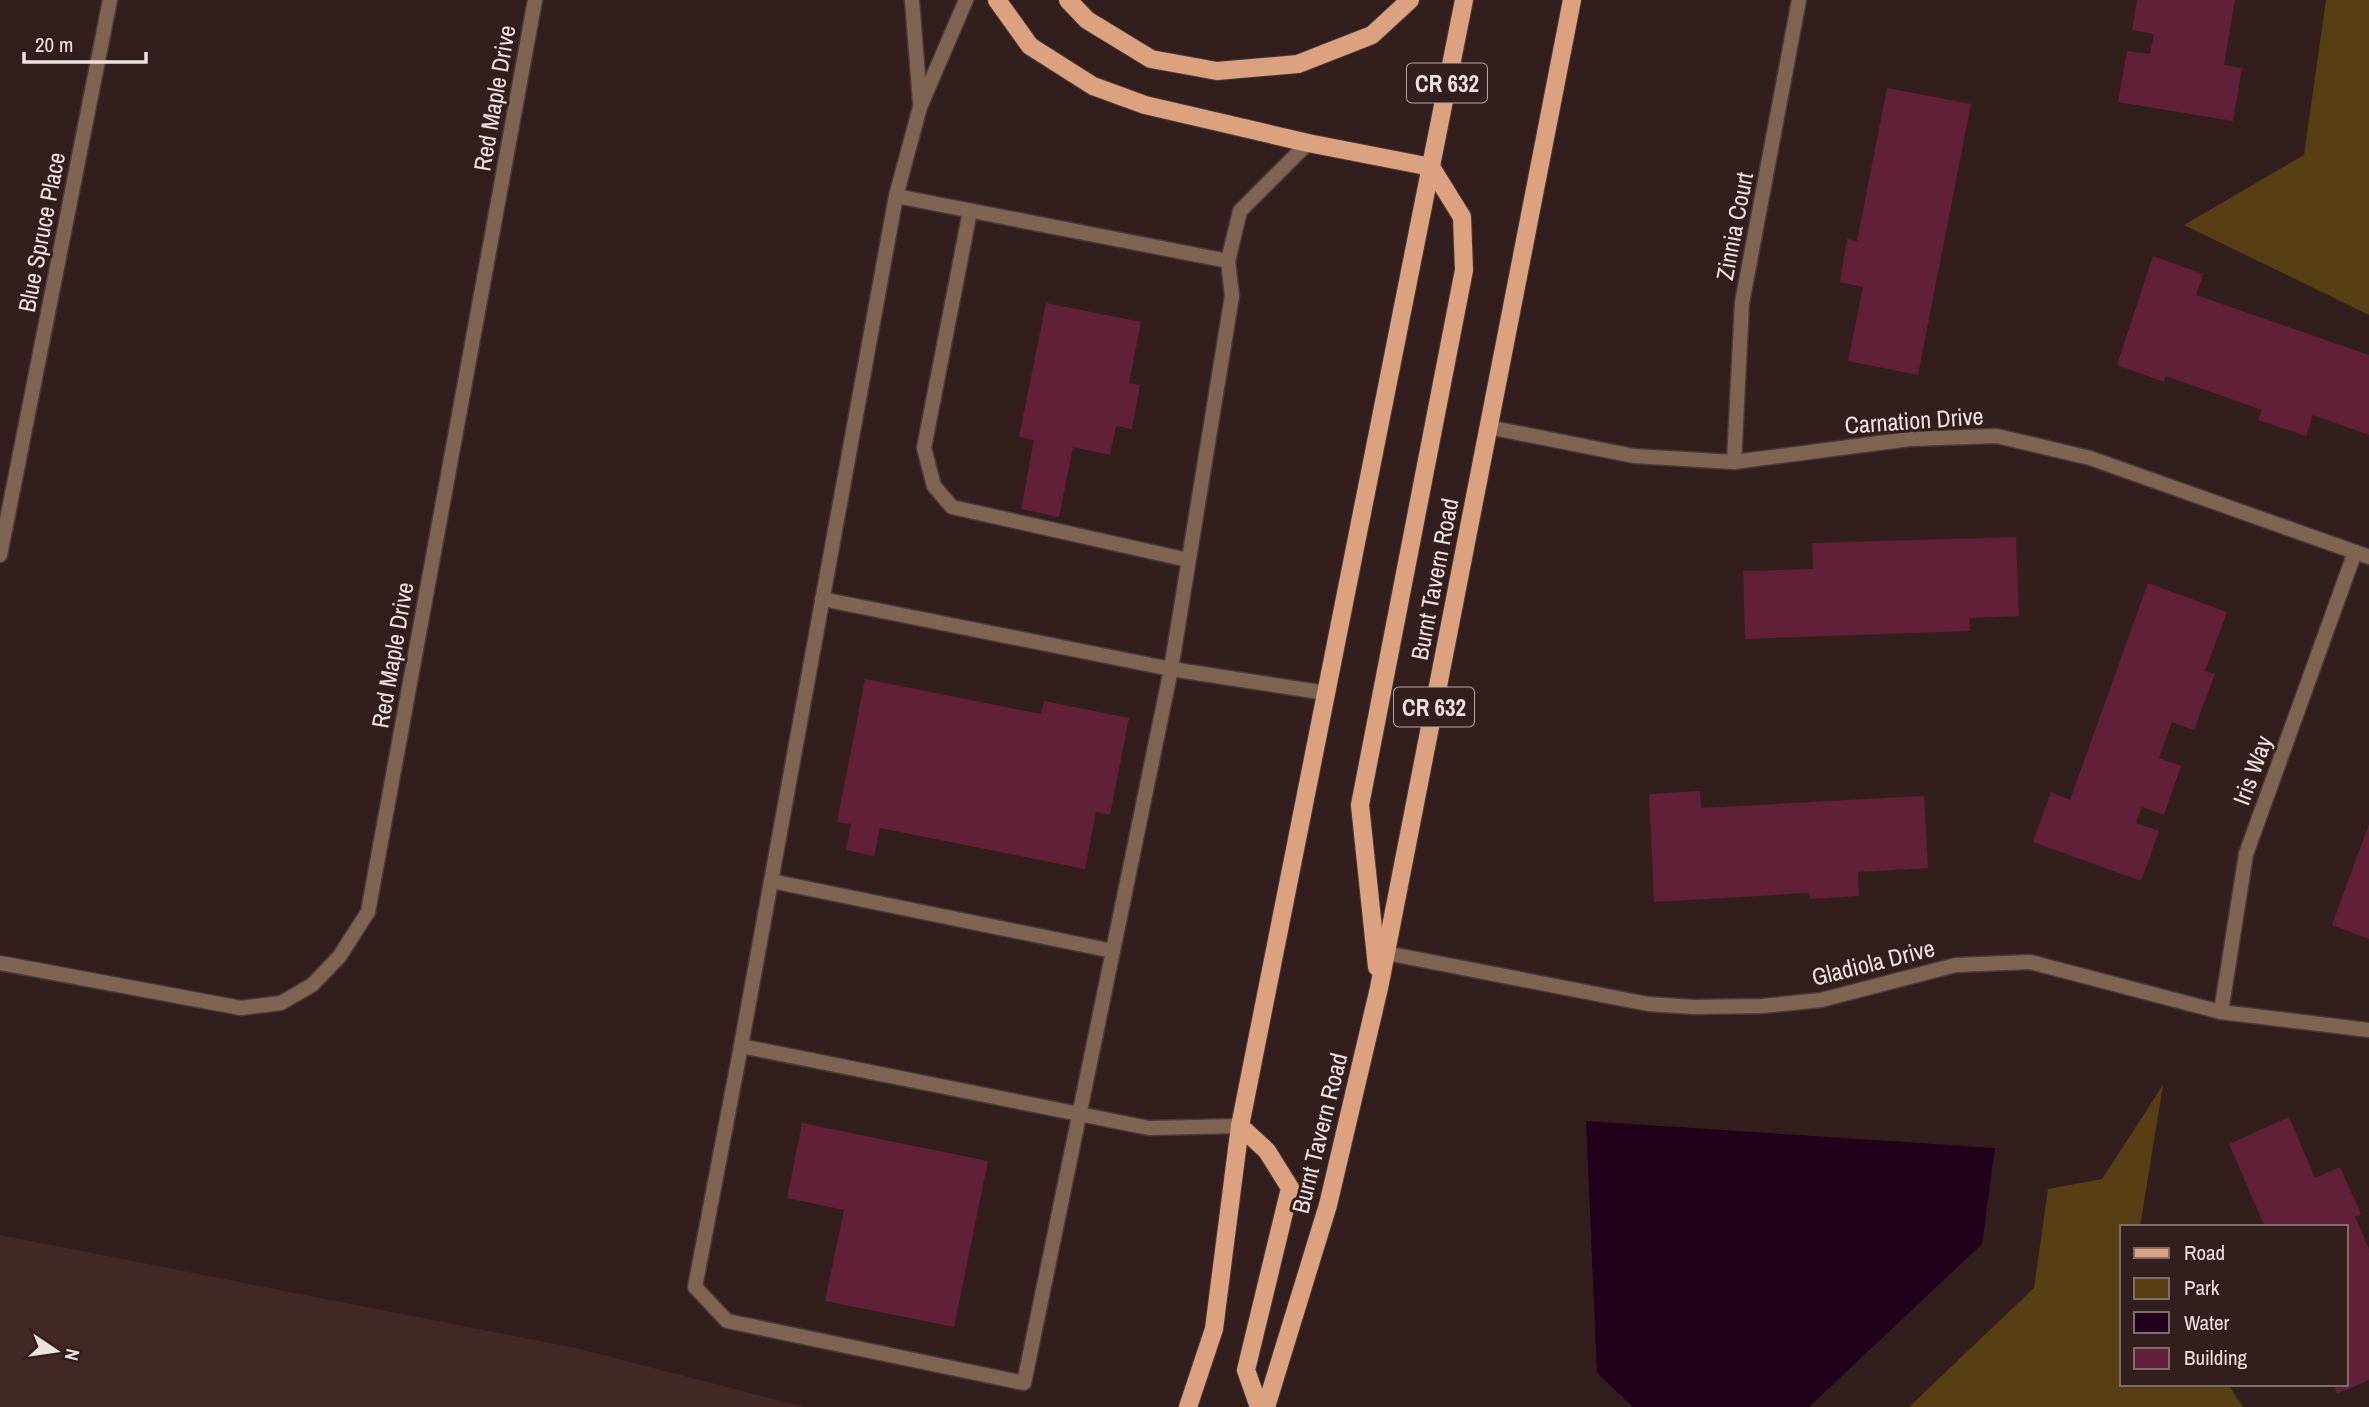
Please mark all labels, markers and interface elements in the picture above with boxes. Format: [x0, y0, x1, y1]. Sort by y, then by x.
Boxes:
scale bar [24, 21, 147, 65]
street label: Red Maple Drive [465, 23, 523, 173]
text: 20 m [35, 30, 73, 59]
road number: CR 632 [1407, 64, 1487, 102]
street label: Blue Spruce Place [10, 149, 72, 315]
street label: Zinnia Court [1708, 169, 1760, 283]
street label: Carnation Drive [1844, 399, 1984, 441]
street label: Burnt Tavern Road [1403, 495, 1465, 663]
street label: Red Maple Drive [363, 580, 421, 730]
road number: CR 632 [1394, 688, 1474, 726]
street label: Iris Way [2225, 731, 2279, 809]
street label: Gladiola Drive [1808, 931, 1938, 993]
street label: Burnt Tavern Road [1284, 1049, 1354, 1217]
legend [2120, 1225, 2348, 1386]
text: Road [2184, 1238, 2225, 1267]
text: Park [2184, 1273, 2220, 1302]
text: Water [2184, 1308, 2230, 1337]
north arrow [21, 1316, 91, 1386]
text: Building [2184, 1343, 2248, 1372]
text: N [59, 1346, 86, 1363]

